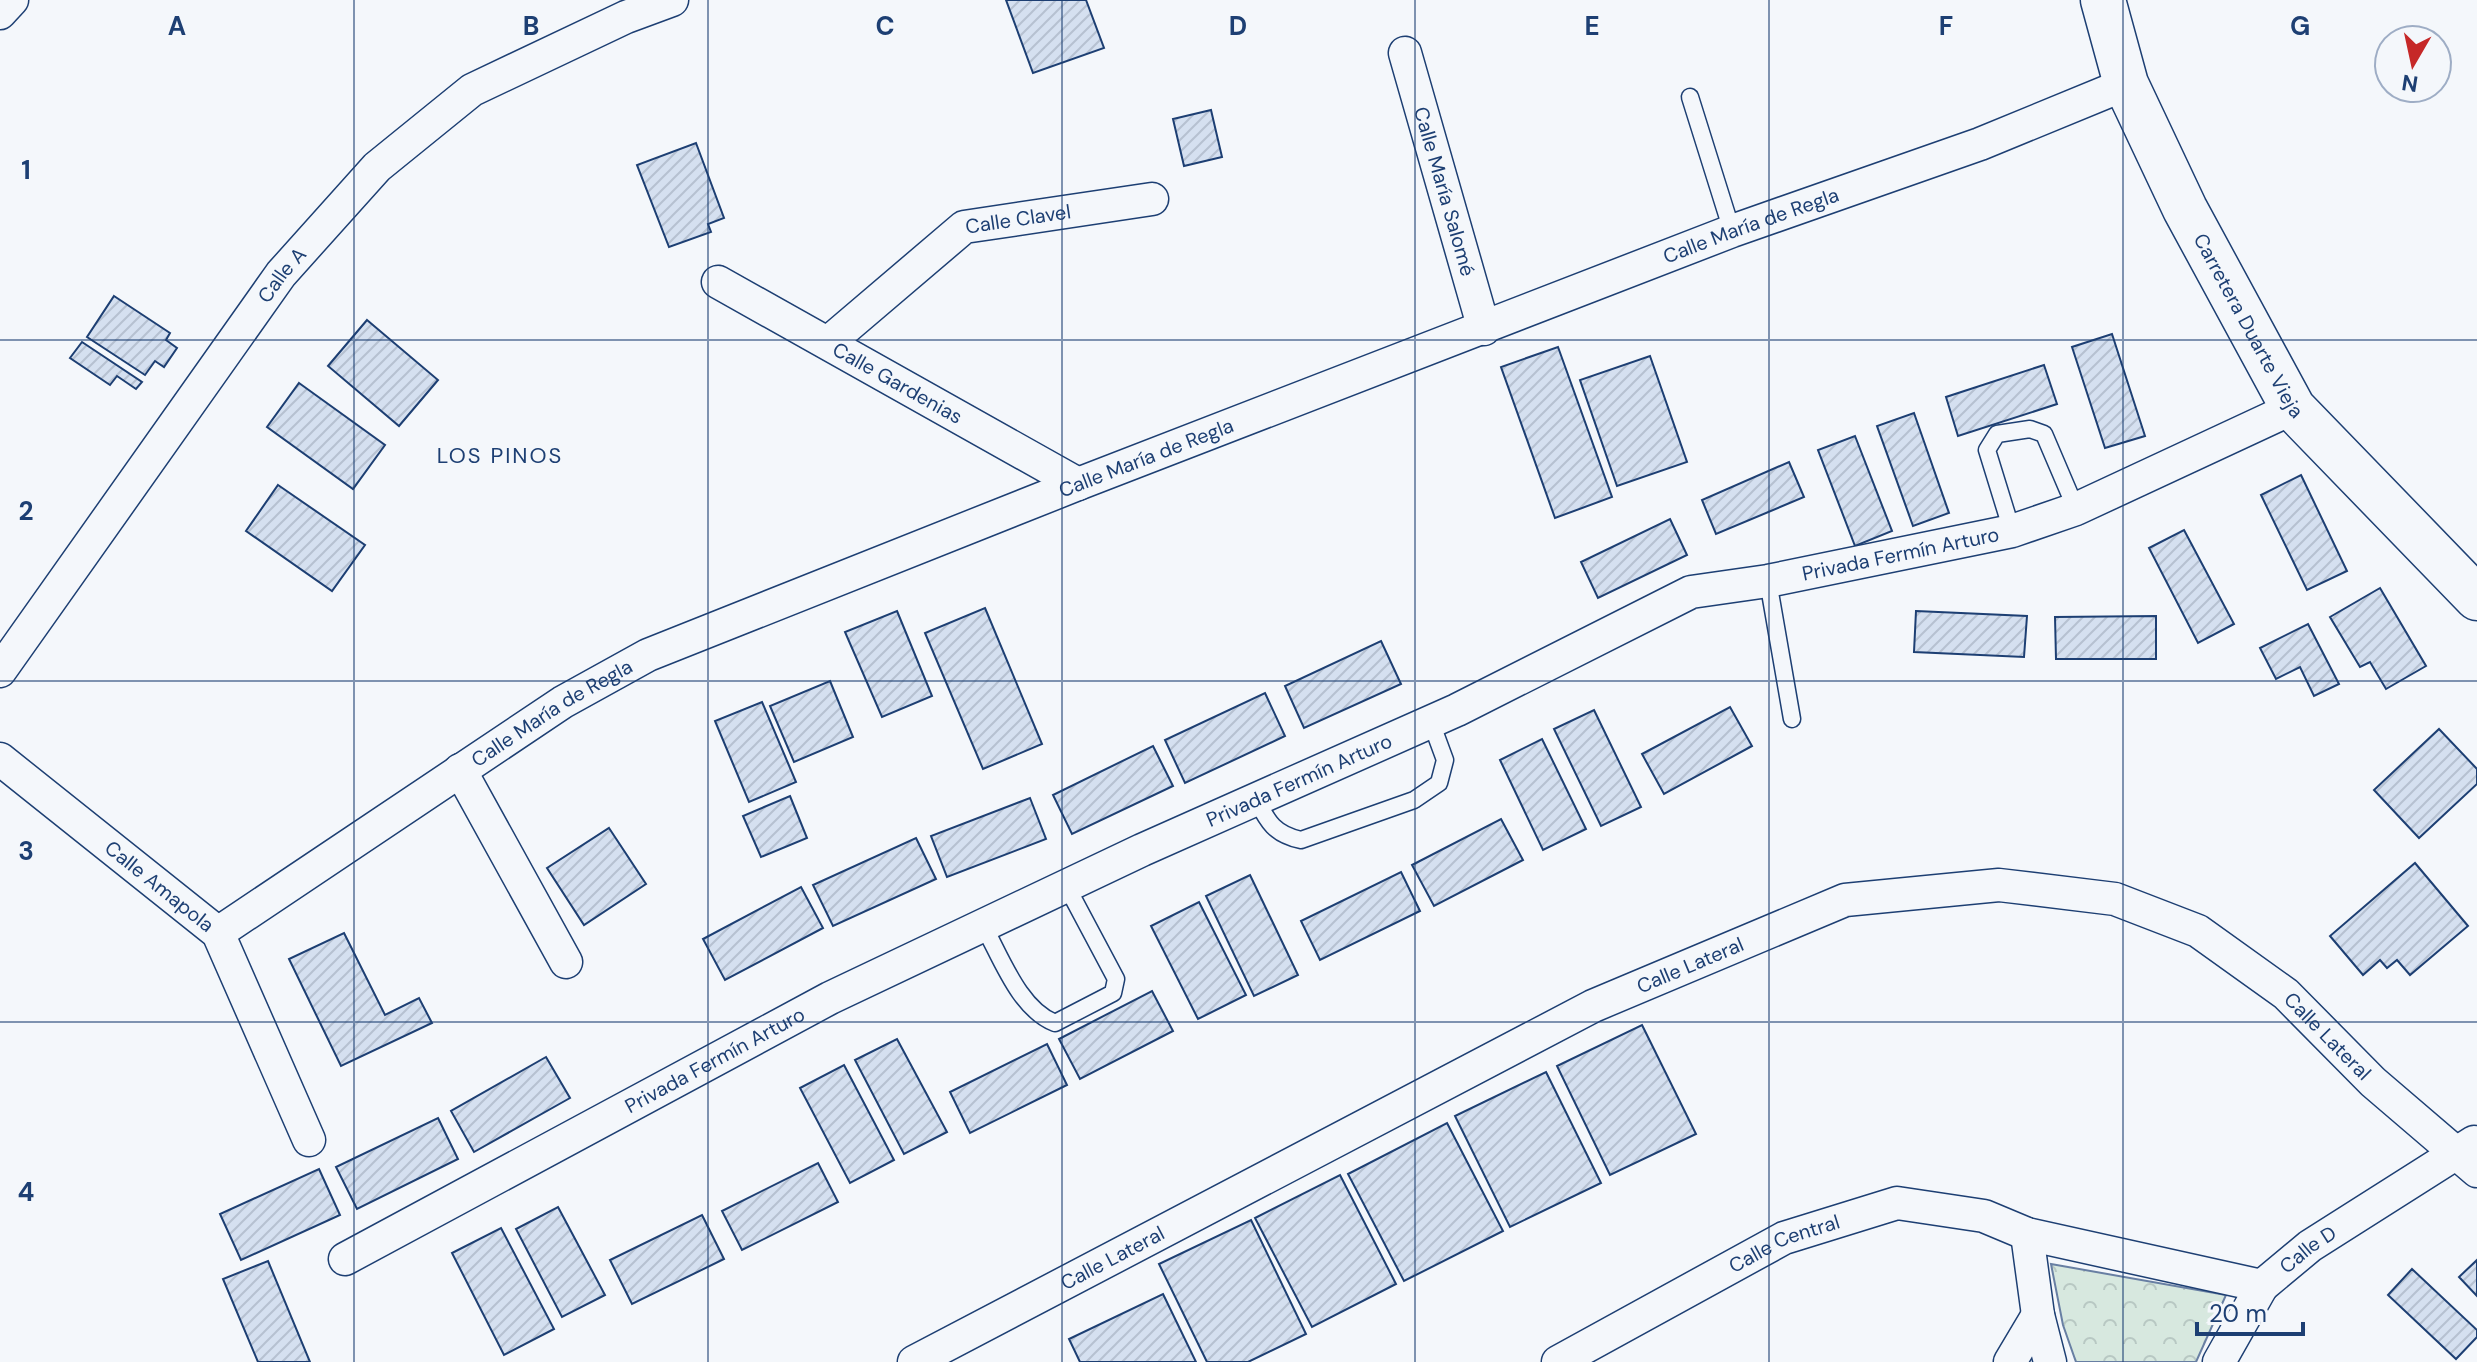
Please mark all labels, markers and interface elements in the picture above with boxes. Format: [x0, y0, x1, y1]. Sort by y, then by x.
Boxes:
text: A [168, 9, 186, 43]
text: B [523, 9, 539, 43]
text: C [875, 9, 895, 43]
text: D [1229, 9, 1247, 43]
text: E [1584, 9, 1600, 43]
text: F [1939, 9, 1953, 43]
text: G [2290, 9, 2310, 43]
north arrow [2373, 24, 2453, 104]
text: N [2400, 68, 2420, 99]
street label: Calle María Salomé [1408, 104, 1481, 279]
text: 1 [21, 153, 31, 187]
street label: Calle María de Regla [1659, 182, 1842, 269]
street label: Calle Clavel [964, 198, 1072, 240]
street label: Carretera Duarte Vieja [2188, 229, 2309, 424]
street label: Calle A [252, 242, 312, 308]
street label: Calle Gardenias [828, 336, 967, 430]
street label: Calle María de Regla [1055, 412, 1237, 503]
district label: LOS PINOS [437, 441, 563, 470]
text: 2 [18, 494, 34, 528]
street label: Privada Fermín Arturo [1800, 521, 2001, 587]
street label: Calle María de Regla [466, 653, 637, 773]
street label: Privada Fermín Arturo [1202, 728, 1396, 833]
text: 3 [18, 834, 34, 868]
street label: Calle Amapola [99, 835, 219, 938]
street label: Calle Lateral [1633, 931, 1748, 999]
street label: Calle Lateral [2278, 987, 2377, 1086]
street label: Privada Fermín Arturo [620, 1001, 809, 1119]
text: 4 [18, 1175, 34, 1209]
street label: Calle Central [1724, 1209, 1843, 1279]
street label: Calle Lateral [1056, 1220, 1169, 1296]
street label: Calle D [2274, 1220, 2341, 1279]
scale bar [2197, 1286, 2303, 1336]
text: 20 m [2209, 1298, 2267, 1329]

